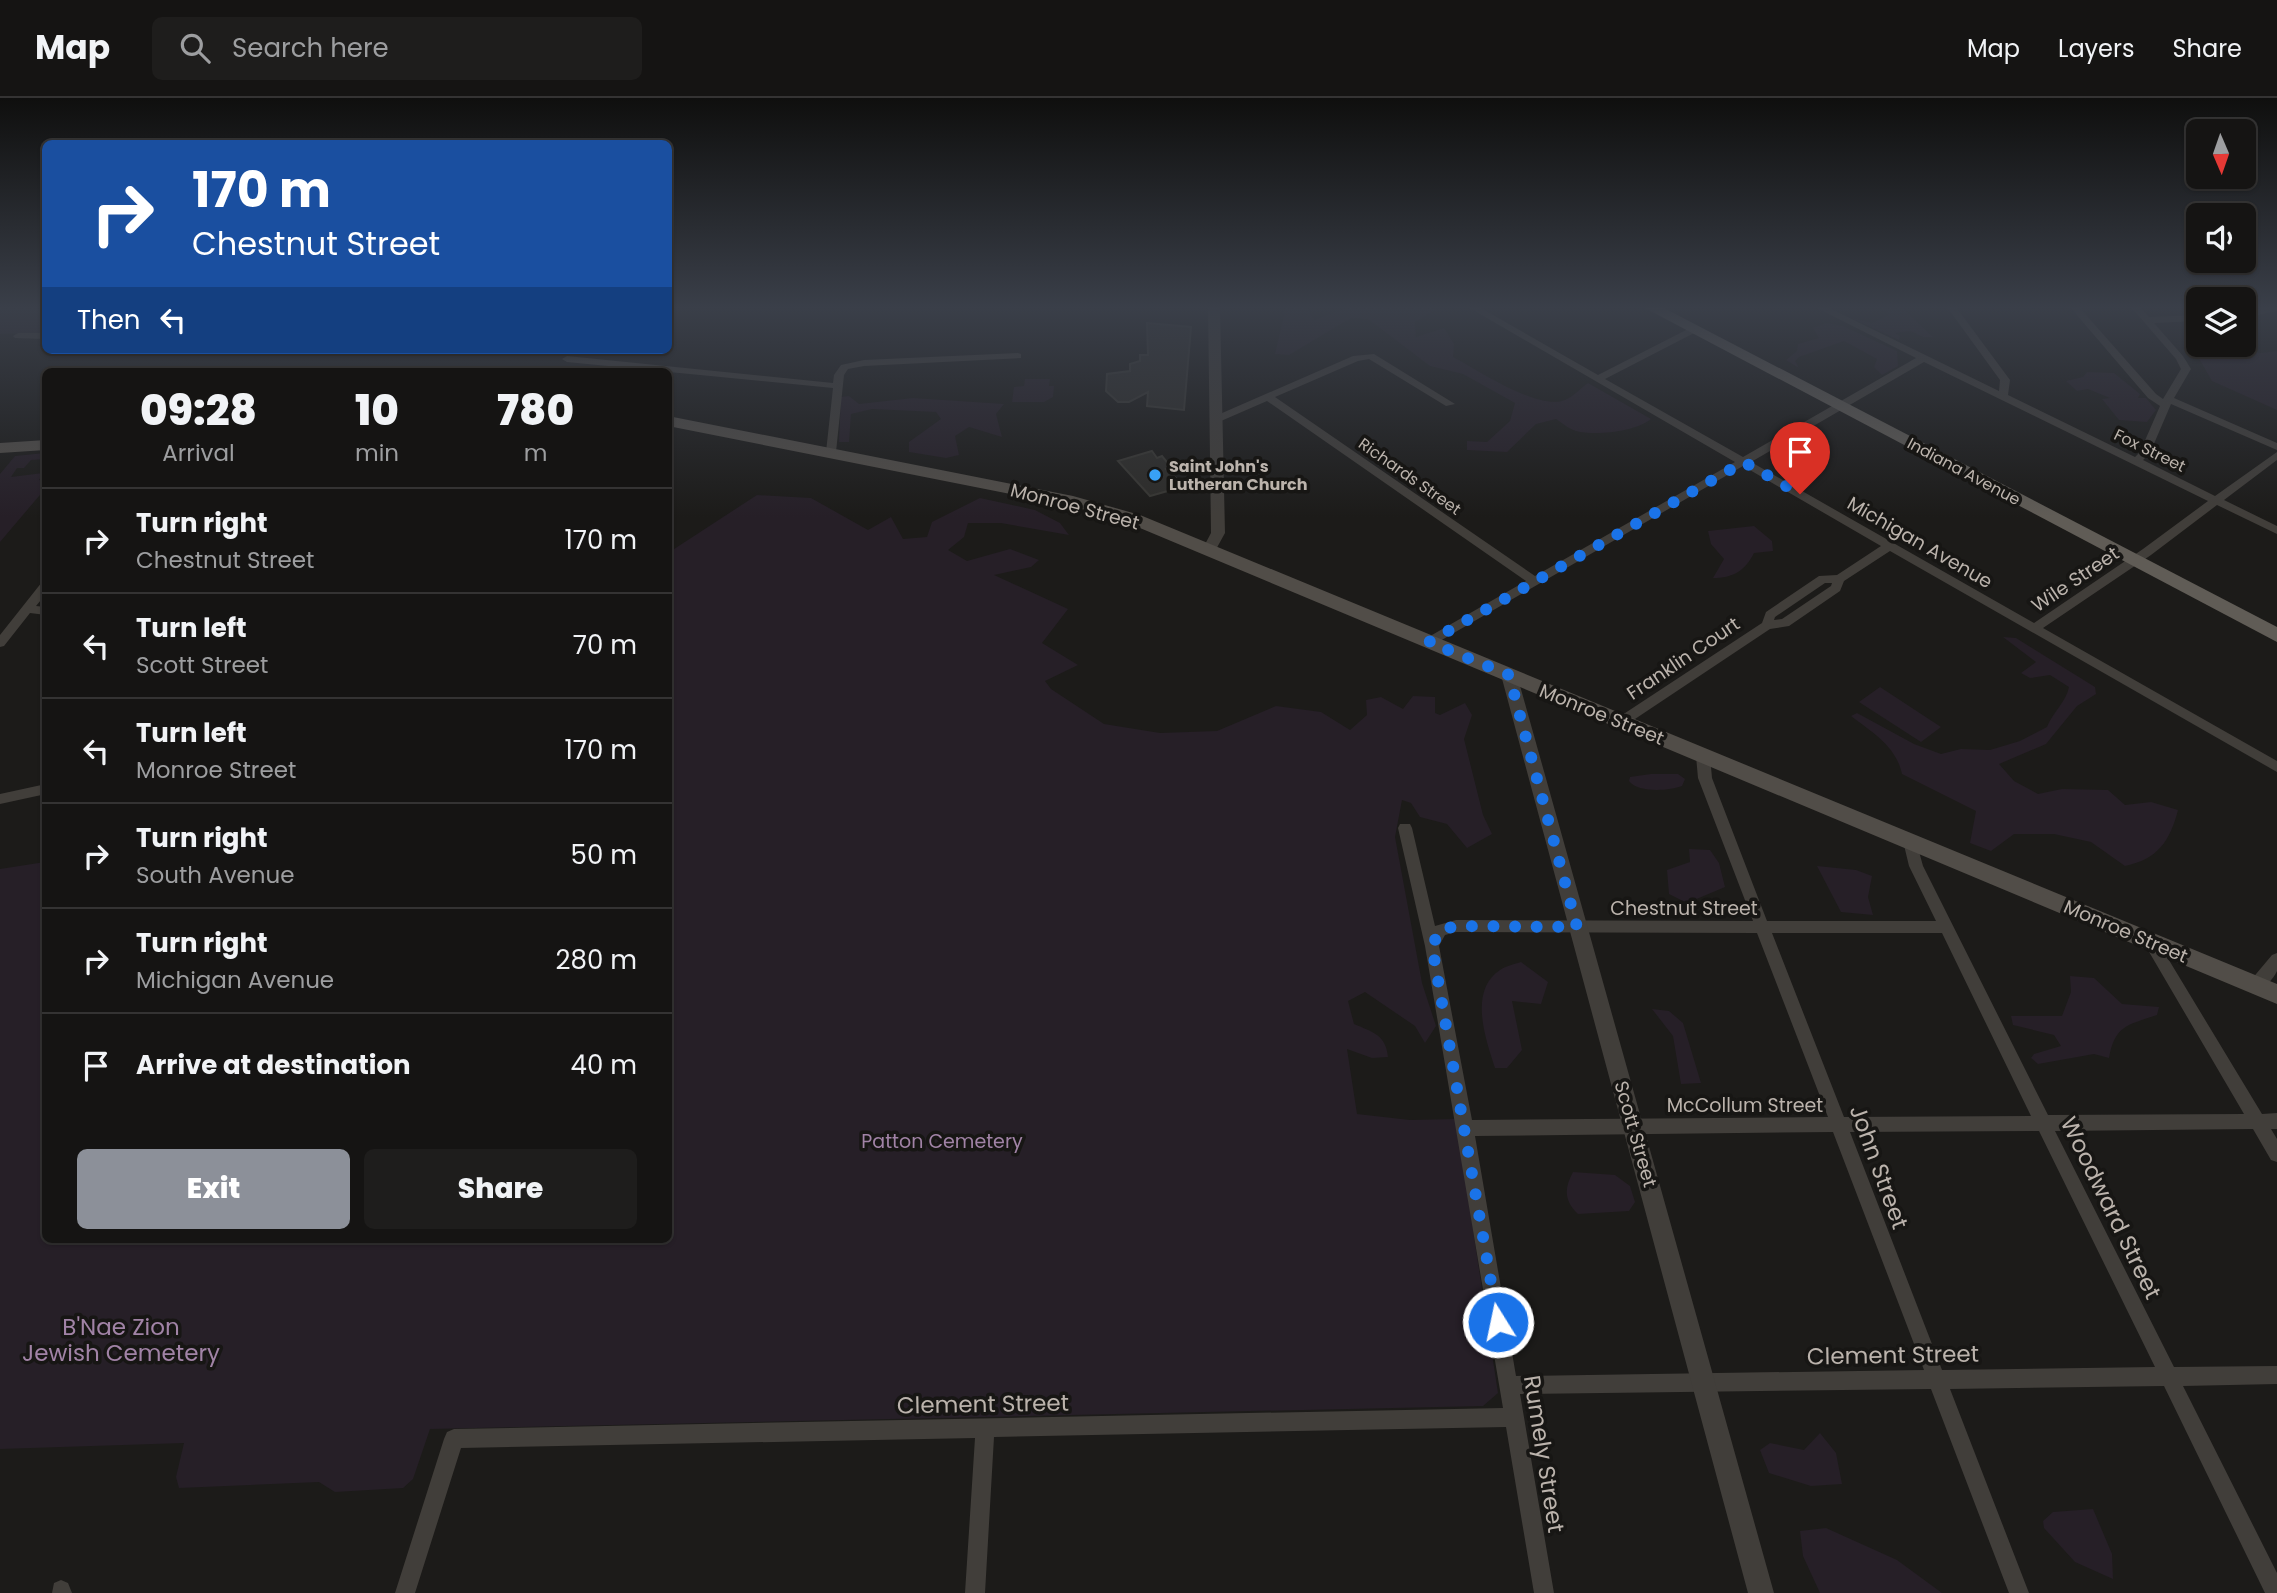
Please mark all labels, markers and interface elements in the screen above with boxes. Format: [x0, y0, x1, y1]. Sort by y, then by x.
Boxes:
search box [152, 17, 642, 80]
text: Map [35, 24, 110, 71]
icon: search [176, 29, 214, 67]
text: Search here [232, 30, 389, 66]
text: Map [1967, 32, 2020, 65]
text: Layers [2058, 32, 2134, 65]
text: Share [2172, 32, 2242, 65]
north arrow [2186, 119, 2256, 189]
map controls [2186, 119, 2256, 357]
text: 170 m [192, 156, 331, 224]
icon: right [77, 168, 168, 259]
button: sound [2186, 203, 2256, 273]
text: Chestnut Street [192, 221, 440, 266]
button: layers [2186, 287, 2256, 357]
icon: left [154, 301, 192, 339]
text: Then [77, 302, 140, 338]
text: 09:28 [140, 381, 257, 440]
text: 10 [355, 381, 399, 440]
text: 780 [497, 381, 574, 440]
pin [1770, 422, 1830, 494]
street label: Fox Street [2110, 423, 2190, 478]
street label: Richards Street [1354, 432, 1466, 521]
street label: Indiana Avenue [1903, 432, 2024, 511]
icon: arrive [1781, 433, 1819, 471]
text: Arrival [162, 437, 235, 469]
text: min [355, 437, 399, 469]
text: m [524, 437, 547, 469]
place label: Saint John's Lutheran Church [1169, 455, 1308, 496]
marker: Saint John's Lutheran Church [1147, 467, 1163, 483]
street label: Monroe Street [1007, 476, 1142, 537]
street label: Michigan Avenue [1842, 490, 1997, 595]
text: Turn right [136, 505, 268, 541]
icon: right [77, 522, 115, 560]
text: 170 m [564, 522, 637, 558]
street label: Wile Street [2026, 540, 2125, 619]
text: Chestnut Street [136, 544, 314, 576]
text: Turn left [136, 610, 247, 646]
street label: Franklin Court [1621, 611, 1745, 706]
icon: left [77, 627, 115, 665]
text: 70 m [573, 627, 637, 663]
text: Scott Street [136, 649, 268, 681]
street label: Monroe Street [1535, 677, 1668, 752]
text: Turn left [136, 715, 247, 751]
icon: left [77, 732, 115, 770]
text: 170 m [564, 732, 637, 768]
text: Monroe Street [136, 754, 296, 786]
text: Turn right [136, 820, 268, 856]
icon: right [77, 837, 115, 875]
text: 50 m [571, 837, 637, 873]
text: South Avenue [136, 859, 295, 891]
street label: Monroe Street [2060, 893, 2192, 970]
street label: Chestnut Street [1610, 895, 1758, 922]
text: Turn right [136, 925, 268, 961]
icon: right [77, 942, 115, 980]
text: 280 m [556, 942, 637, 978]
text: Michigan Avenue [136, 964, 334, 996]
icon: arrive [77, 1047, 115, 1085]
text: Arrive at destination [136, 1047, 411, 1083]
text: 40 m [571, 1047, 637, 1083]
street label: Scott Street [1607, 1078, 1664, 1191]
street label: McCollum Street [1667, 1092, 1823, 1119]
street label: John Street [1842, 1101, 1916, 1233]
street label: Woodward Street [2053, 1111, 2169, 1305]
park label: Patton Cemetery [861, 1128, 1023, 1155]
button: Exit [77, 1149, 350, 1229]
button: Share [364, 1149, 637, 1229]
position arrow [1461, 1285, 1535, 1359]
park label: B'Nae Zion Jewish Cemetery [22, 1311, 220, 1369]
street label: Clement Street [1807, 1337, 1979, 1373]
street label: Rumely Street [1516, 1373, 1572, 1535]
street label: Clement Street [897, 1386, 1069, 1422]

